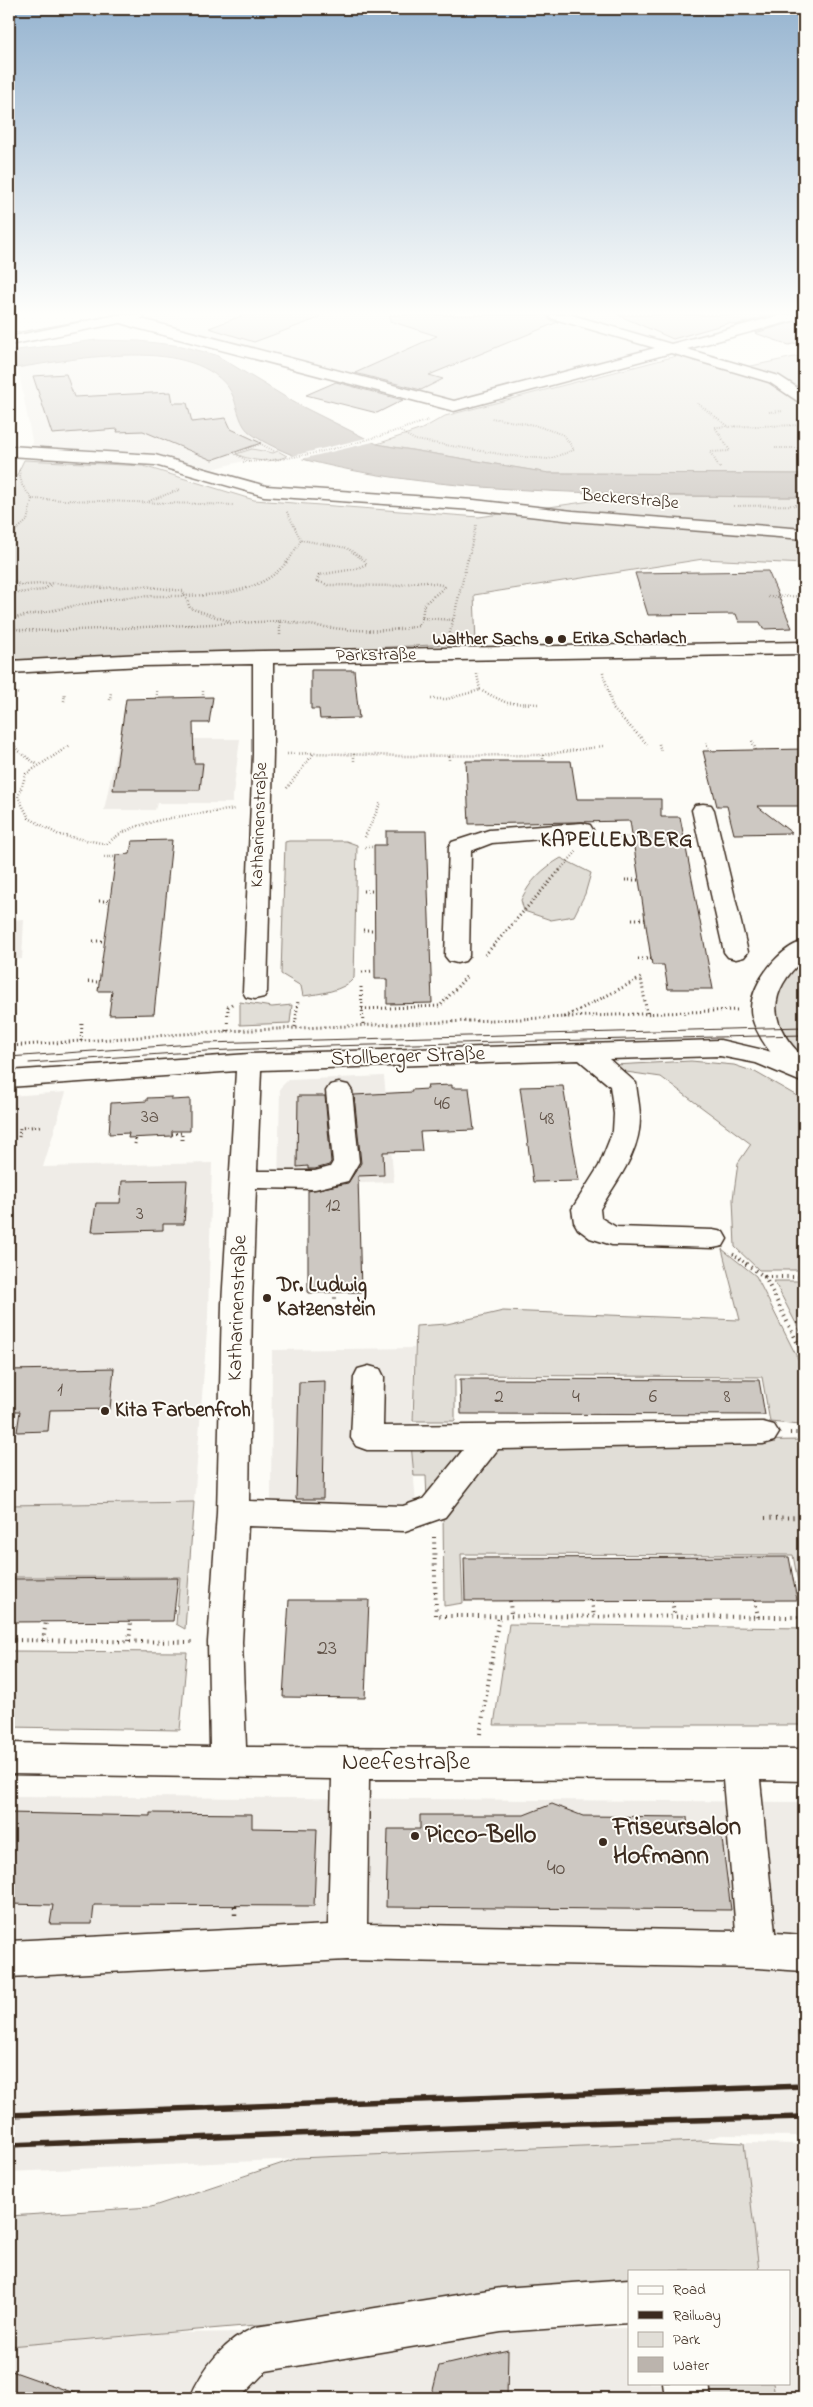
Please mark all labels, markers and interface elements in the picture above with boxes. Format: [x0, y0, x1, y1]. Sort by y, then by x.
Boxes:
street label: Beckerstraße [579, 483, 681, 517]
place label: Erika Scharlach [572, 626, 687, 652]
place label: Walther Sachs [433, 627, 539, 653]
marker: Erika Scharlach [556, 633, 568, 645]
marker: Walther Sachs [543, 634, 555, 646]
street label: Parkstraße [336, 642, 417, 670]
street label: Katharinenstraße [245, 761, 275, 888]
district label: KAPELLENBERG [540, 826, 694, 856]
street label: Stollberger Straße [330, 1039, 486, 1077]
house number: 46 [434, 1091, 450, 1118]
house number: 3a [141, 1104, 159, 1131]
house number: 48 [540, 1106, 554, 1133]
house number: 12 [325, 1193, 341, 1220]
house number: 3 [136, 1201, 144, 1228]
street label: Katharinenstraße [220, 1234, 256, 1382]
place label: Dr. Ludwig Katzenstein [276, 1271, 375, 1325]
marker: Dr. Ludwig Katzenstein [261, 1292, 273, 1304]
house number: 1 [57, 1377, 63, 1404]
house number: 2 [494, 1384, 504, 1411]
house number: 4 [572, 1384, 580, 1411]
house number: 6 [649, 1384, 657, 1411]
house number: 8 [723, 1384, 731, 1411]
place label: Kita Farbenfroh [115, 1396, 251, 1426]
marker: Kita Farbenfroh [99, 1405, 111, 1417]
house number: 23 [317, 1633, 337, 1665]
street label: Neefestraße [342, 1745, 471, 1781]
place label: Friseursalon Hofmann [612, 1810, 741, 1875]
place label: Picco-Bello [425, 1818, 536, 1854]
marker: Picco-Bello [409, 1830, 421, 1842]
marker: Friseursalon Hofmann [597, 1836, 609, 1848]
house number: 40 [547, 1853, 565, 1885]
legend [628, 2270, 790, 2384]
text: Road [673, 2279, 706, 2301]
text: Railway [673, 2305, 721, 2328]
text: Park [673, 2329, 701, 2351]
text: Water [673, 2355, 709, 2377]

